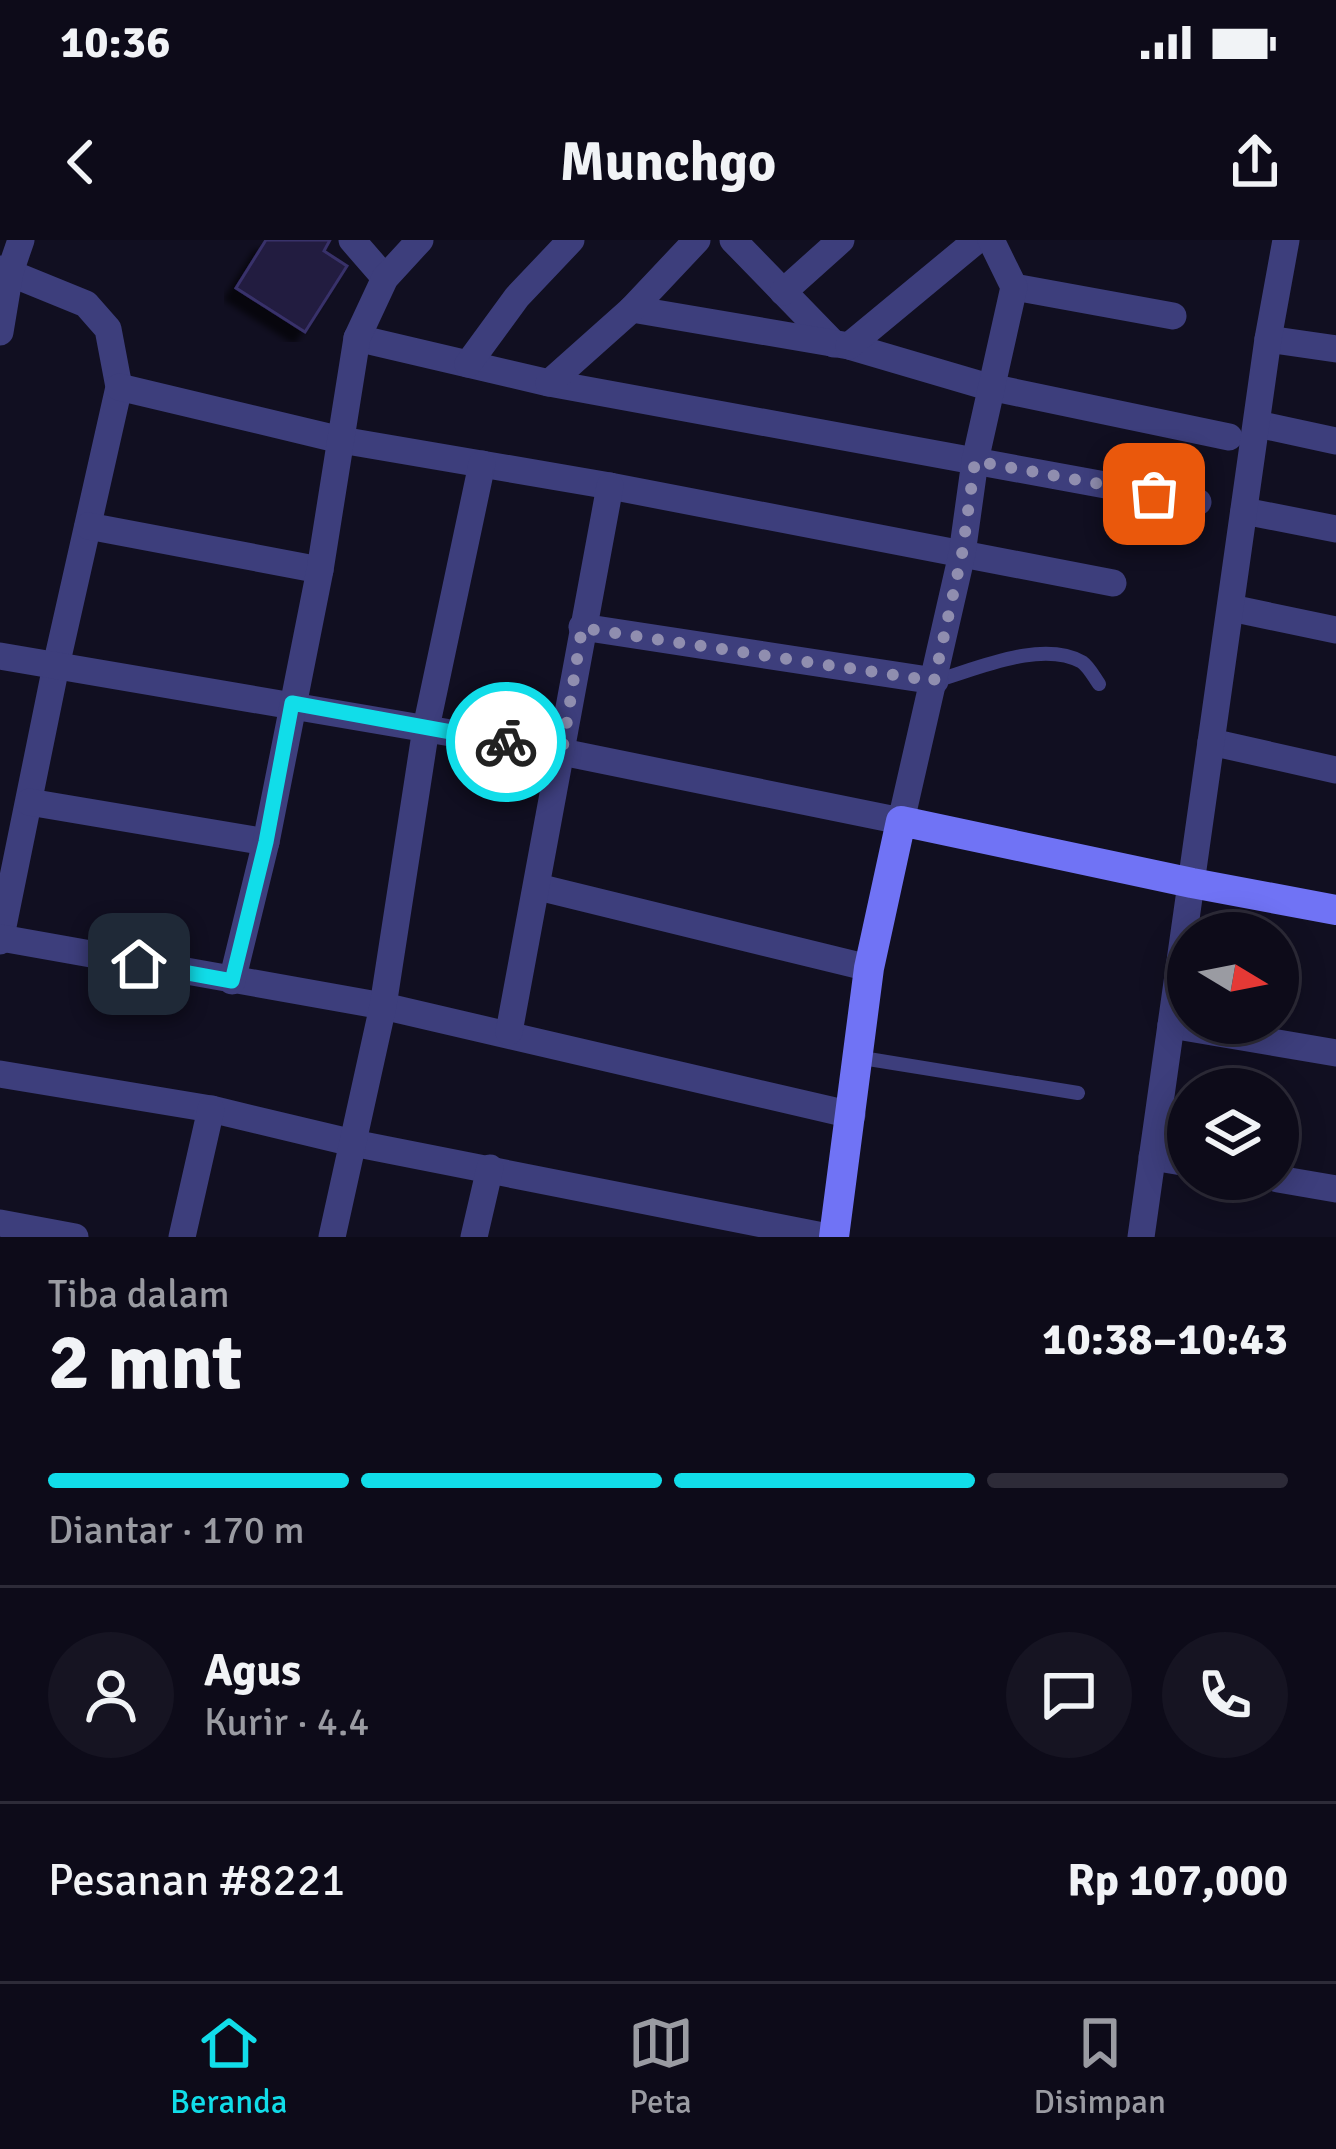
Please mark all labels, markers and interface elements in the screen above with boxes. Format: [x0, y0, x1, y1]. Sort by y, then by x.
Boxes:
text: 10:36 [60, 15, 170, 70]
icon: back [48, 129, 114, 195]
text: Munchgo [560, 129, 776, 196]
icon: share [1222, 129, 1288, 195]
pin [1103, 443, 1205, 545]
icon: bag [1121, 461, 1187, 527]
courier [446, 682, 566, 802]
icon: bike [473, 709, 539, 775]
north arrow [1167, 912, 1299, 1044]
map controls [1167, 912, 1299, 1200]
pin [88, 913, 190, 1015]
icon: home [106, 931, 172, 997]
button: layers [1167, 1068, 1299, 1200]
text: Tiba dalam [48, 1270, 230, 1318]
text: 10:38–10:43 [1042, 1312, 1288, 1367]
text: 2 mnt [48, 1315, 242, 1411]
text: Diantar · 170 m [48, 1506, 305, 1554]
button: person [48, 1632, 174, 1758]
button: chat [1006, 1632, 1132, 1758]
button: phone [1162, 1632, 1288, 1758]
text: Agus [204, 1643, 301, 1698]
text: Kurir · 4.4 [204, 1698, 369, 1746]
text: Pesanan #8221 [48, 1853, 345, 1908]
text: Rp 107,000 [1067, 1853, 1288, 1908]
tab: Beranda [170, 2010, 287, 2123]
tab: Peta [628, 2010, 694, 2123]
tab: Disimpan [1034, 2010, 1166, 2123]

